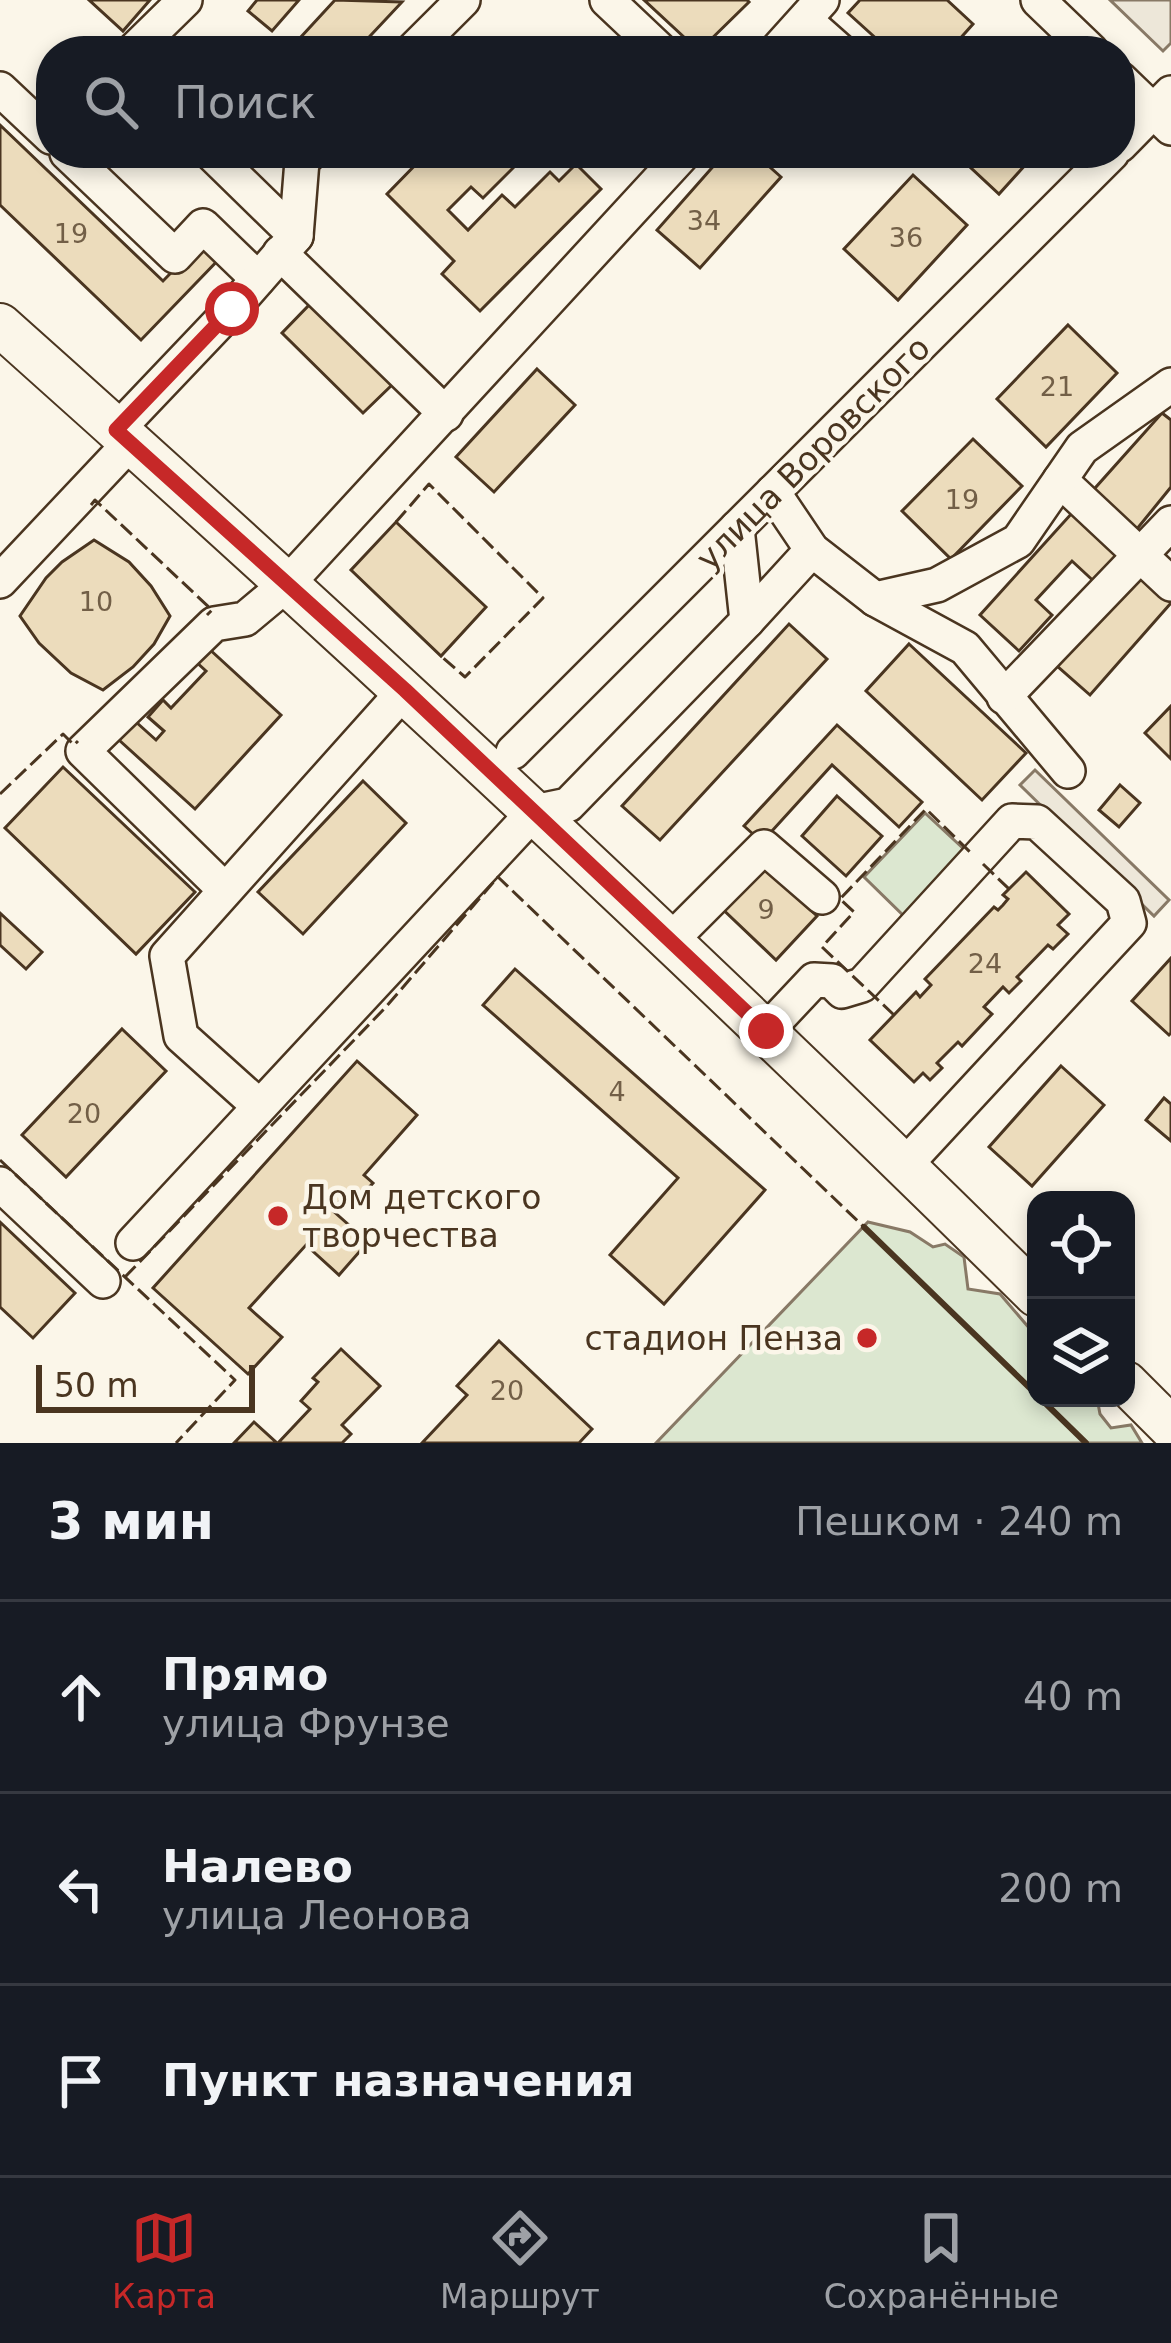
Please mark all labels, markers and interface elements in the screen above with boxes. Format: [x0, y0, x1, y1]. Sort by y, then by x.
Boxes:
search box [36, 36, 1135, 168]
icon: search [78, 69, 144, 135]
text: Поиск [174, 76, 317, 129]
house number: 34 [687, 205, 721, 236]
house number: 19 [54, 218, 88, 249]
house number: 36 [889, 222, 923, 253]
route start [205, 282, 259, 336]
street label: улица Воровского [688, 328, 938, 578]
house number: 21 [1040, 371, 1074, 402]
house number: 19 [945, 484, 979, 515]
house number: 10 [79, 586, 113, 617]
house number: 9 [757, 894, 775, 925]
house number: 24 [968, 948, 1002, 979]
route end [739, 1004, 793, 1058]
house number: 4 [608, 1076, 626, 1107]
house number: 20 [67, 1098, 101, 1129]
place label: Дом детского творчества [302, 1178, 542, 1255]
map controls [1027, 1191, 1135, 1407]
button: locate [1027, 1191, 1135, 1299]
marker: Дом детского творчества [265, 1203, 291, 1229]
button: layers [1027, 1299, 1135, 1407]
place label: стадион Пенза [584, 1319, 843, 1358]
marker: стадион Пенза [854, 1325, 880, 1351]
scale bar [36, 1359, 255, 1412]
text: 50 m [54, 1366, 139, 1405]
house number: 20 [490, 1375, 524, 1406]
text: 3 мин [48, 1492, 214, 1551]
text: Пешком · 240 m [795, 1499, 1123, 1544]
text: Прямо [162, 1648, 328, 1701]
icon: ahead [48, 1664, 114, 1730]
text: 40 m [1023, 1674, 1123, 1719]
text: улица Фрунзе [162, 1701, 450, 1746]
text: Налево [162, 1840, 353, 1893]
icon: left [48, 1856, 114, 1922]
text: 200 m [998, 1866, 1123, 1911]
text: улица Леонова [162, 1893, 472, 1938]
icon: arrive [48, 2048, 114, 2114]
text: Пункт назначения [162, 2054, 634, 2107]
tab: Карта [112, 2205, 216, 2316]
tab: Маршрут [440, 2205, 600, 2316]
tab: Сохранённые [824, 2205, 1059, 2316]

